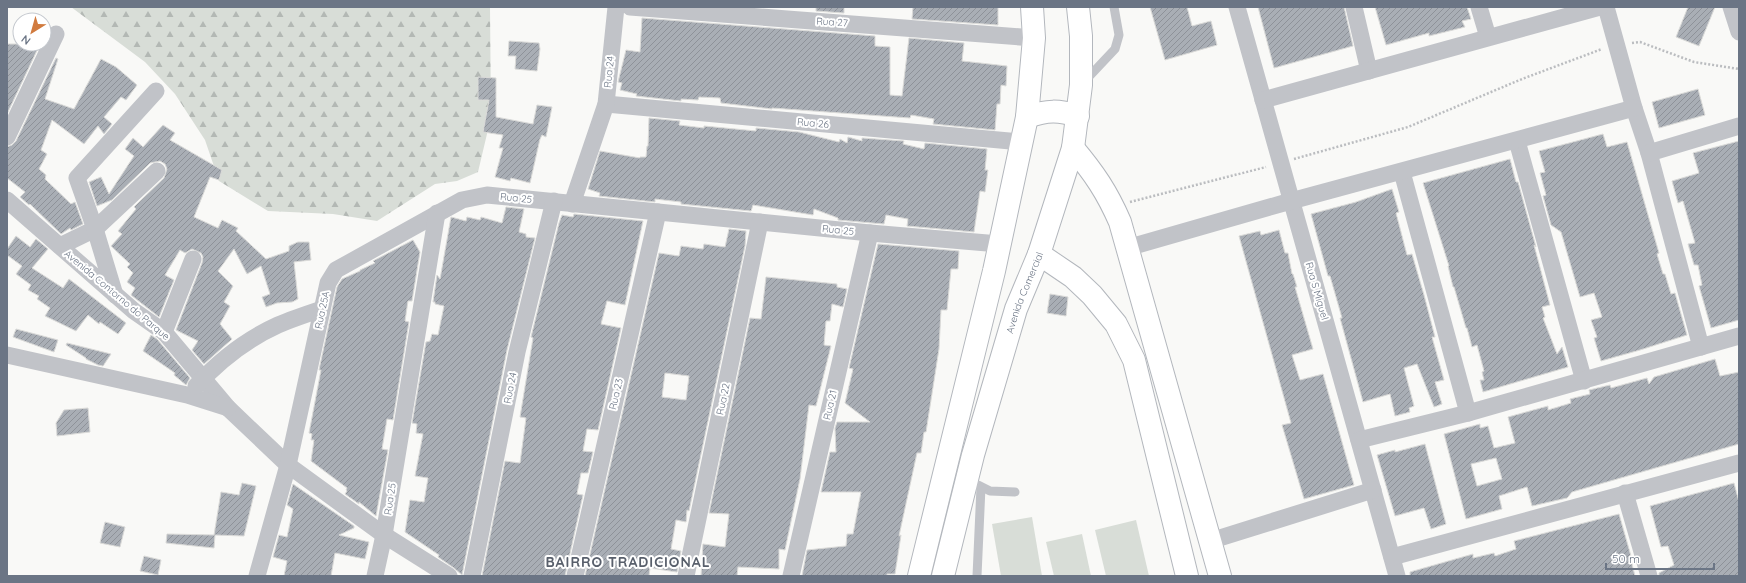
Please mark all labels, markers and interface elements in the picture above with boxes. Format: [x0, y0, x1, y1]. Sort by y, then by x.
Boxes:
north arrow [12, 12, 52, 52]
street label: Rua 27 [816, 14, 848, 30]
text: N [19, 32, 33, 48]
street label: Rua 24 [601, 56, 617, 88]
street label: Rua 26 [796, 115, 830, 131]
street label: Rua 25 [499, 190, 533, 206]
street label: Rua 25 [821, 222, 855, 238]
street label: Avenida Contorno do Parque [62, 247, 173, 343]
street label: Avenida Comercial [1003, 250, 1046, 335]
street label: Rua S Miguel [1303, 261, 1331, 321]
street label: Rua 25A [312, 289, 332, 330]
street label: Rua 24 [501, 371, 519, 405]
street label: Rua 23 [606, 377, 626, 411]
street label: Rua 22 [713, 381, 733, 416]
street label: Rua 21 [820, 389, 840, 421]
street label: Rua 25 [381, 482, 399, 516]
scale bar [1606, 545, 1714, 571]
text: 50 m [1612, 551, 1640, 566]
district label: BAIRRO TRADICIONAL [545, 553, 711, 571]

